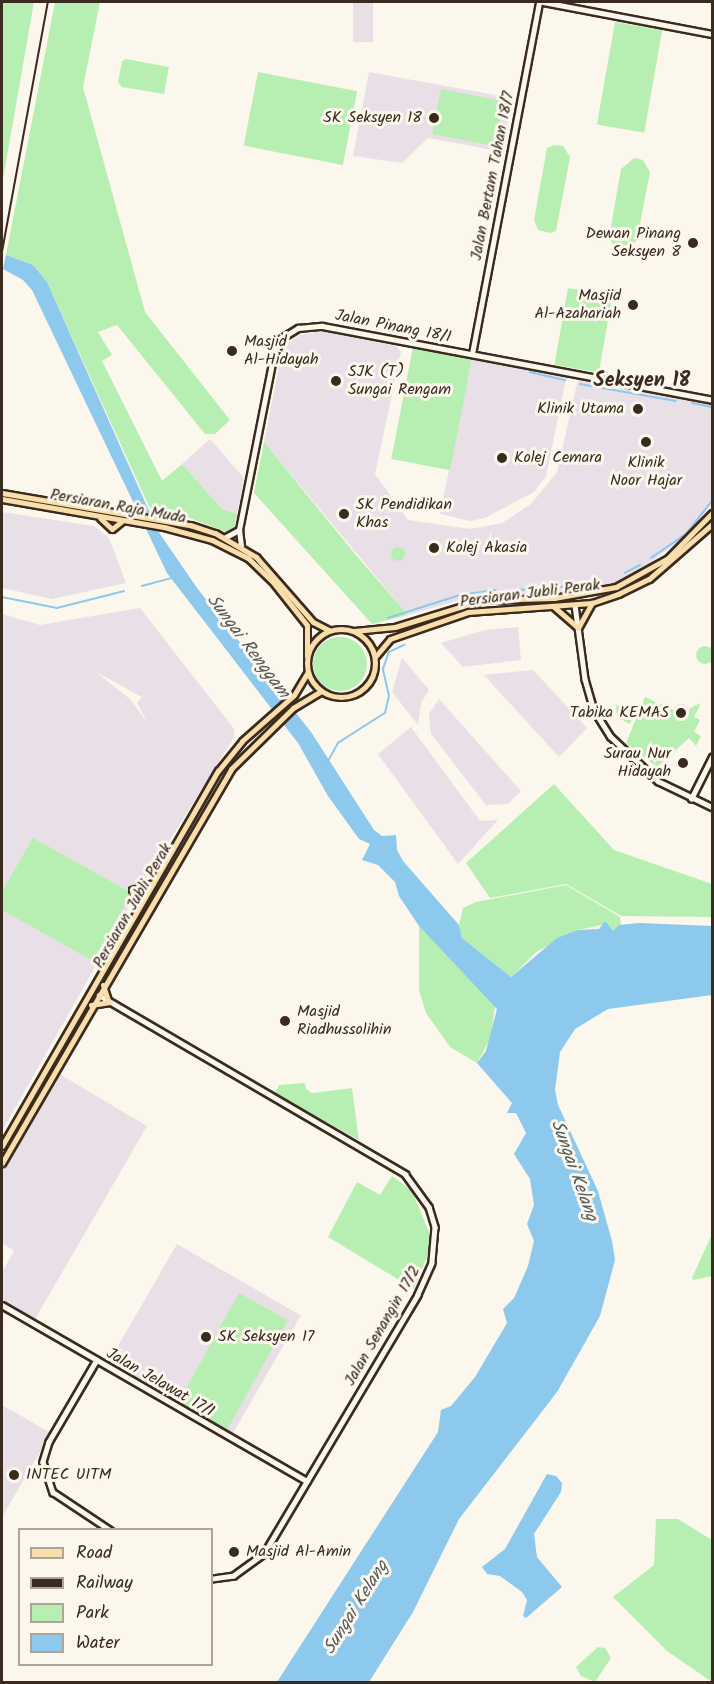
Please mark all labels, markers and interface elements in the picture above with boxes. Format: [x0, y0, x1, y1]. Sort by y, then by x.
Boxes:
street label: Jalan Bertam Tahan 18/7 [467, 90, 519, 262]
place label: SK Seksyen 18 [323, 108, 422, 128]
marker: SK Seksyen 18 [427, 111, 441, 125]
place label: Dewan Pinang Seksyen 8 [586, 224, 681, 262]
marker: Dewan Pinang Seksyen 8 [686, 236, 700, 250]
place label: Masjid Al-Azahariah [534, 286, 621, 324]
marker: Masjid Al-Azahariah [626, 298, 640, 312]
street label: Jalan Pinang 18/1 [333, 306, 453, 348]
place label: Masjid Al-Hidayah [244, 332, 319, 370]
marker: Masjid Al-Hidayah [225, 344, 239, 358]
place label: SJK (T) Sungai Rengam [348, 362, 451, 400]
district label: Seksyen 18 [594, 369, 690, 393]
marker: SJK (T) Sungai Rengam [329, 374, 343, 388]
place label: Klinik Utama [537, 399, 624, 419]
marker: Klinik Utama [629, 400, 647, 418]
marker: Klinik Noor Hajar [637, 433, 655, 451]
place label: Kolej Cemara [514, 448, 602, 468]
marker: Kolej Cemara [495, 451, 509, 465]
place label: Klinik Noor Hajar [610, 453, 682, 491]
street label: Persiaran Raja Muda [49, 486, 187, 528]
place label: SK Pendidikan Khas [356, 495, 452, 533]
marker: SK Pendidikan Khas [337, 507, 351, 521]
place label: Kolej Akasia [446, 538, 527, 558]
marker: Kolej Akasia [427, 541, 441, 555]
street label: Persiaran Jubli Perak [459, 576, 601, 612]
water label: Sungai Renggam [201, 591, 293, 703]
place label: Tabika KEMAS [570, 703, 669, 723]
marker: Tabika KEMAS [674, 706, 688, 720]
place label: Surau Nur Hidayah [604, 744, 671, 782]
marker: Surau Nur Hidayah [676, 756, 690, 770]
street label: Persiaran Jubli Perak [89, 840, 177, 972]
place label: Masjid Riadhussolihin [297, 1002, 391, 1040]
marker: Masjid Riadhussolihin [278, 1014, 292, 1028]
water label: Sungai Kelang [545, 1117, 601, 1225]
street label: Jalan Senangin 17/2 [341, 1263, 425, 1389]
place label: SK Seksyen 17 [218, 1327, 314, 1347]
marker: SK Seksyen 17 [199, 1330, 213, 1344]
street label: Jalan Jelawat 17/1 [103, 1344, 217, 1422]
place label: INTEC UITM [26, 1465, 111, 1485]
marker: INTEC UITM [7, 1468, 21, 1482]
legend [18, 1528, 213, 1666]
text: Road [76, 1539, 112, 1568]
place label: Masjid Al-Amin [246, 1542, 351, 1562]
marker: Masjid Al-Amin [227, 1545, 241, 1559]
water label: Sungai Kelang [320, 1557, 394, 1659]
text: Railway [76, 1569, 133, 1598]
text: Park [76, 1599, 109, 1628]
text: Water [76, 1629, 120, 1658]

